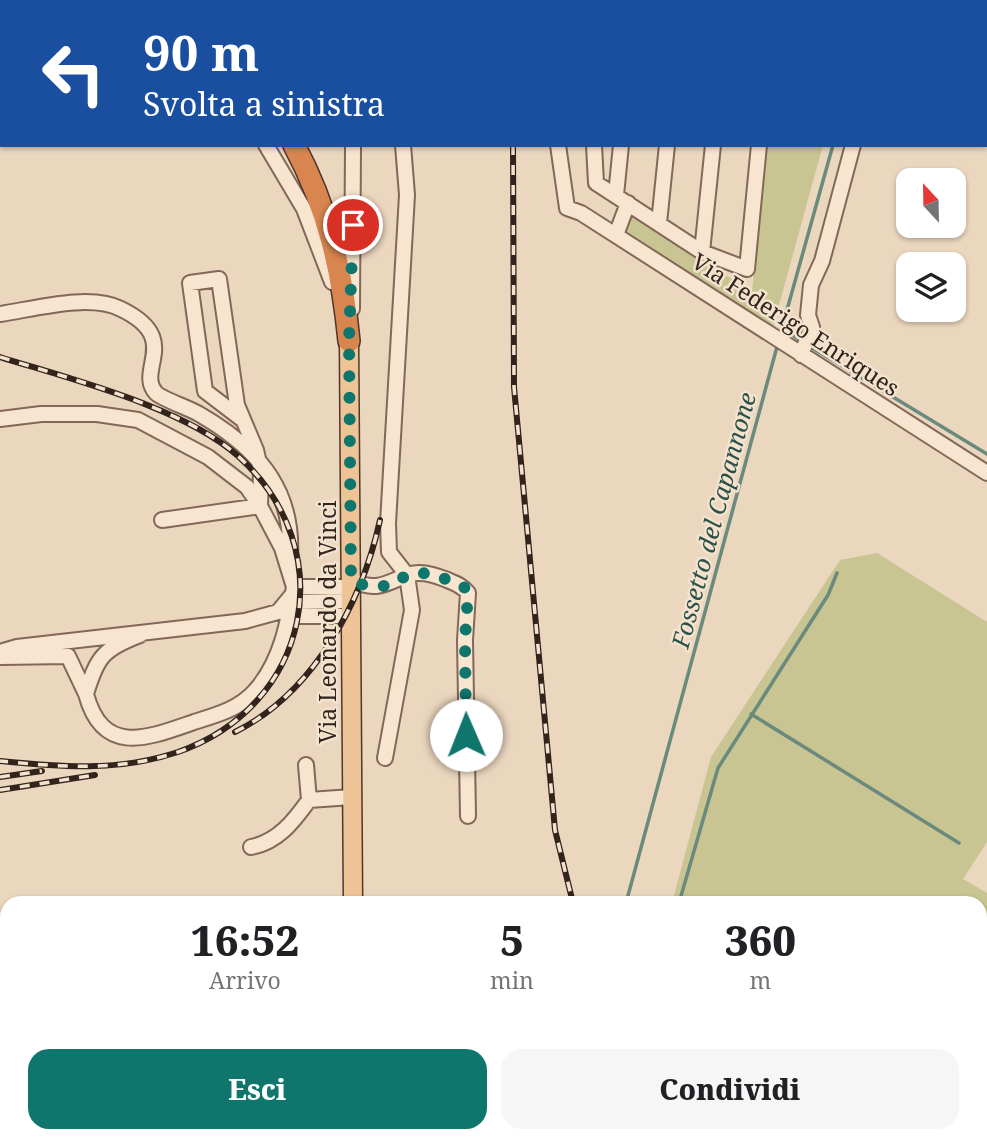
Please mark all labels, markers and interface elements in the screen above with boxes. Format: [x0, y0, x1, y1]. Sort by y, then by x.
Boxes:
text: 90 m [143, 19, 259, 85]
icon: left [28, 28, 119, 119]
text: Svolta a sinistra [143, 82, 385, 125]
north arrow [896, 168, 966, 238]
map controls [896, 168, 966, 322]
pin [323, 195, 383, 255]
icon: arrive [334, 206, 372, 244]
street label: Via Federigo Enriques [686, 245, 906, 403]
button: layers [896, 252, 966, 322]
water label: Fossetto del Capannone [663, 388, 763, 652]
street label: Via Leonardo da Vinci [311, 500, 343, 744]
position arrow [429, 698, 503, 772]
text: 16:52 [191, 911, 299, 968]
text: 5 [500, 911, 524, 968]
text: 360 [725, 911, 796, 968]
text: Arrivo [209, 964, 281, 996]
text: min [490, 964, 534, 996]
text: m [750, 964, 771, 996]
button: Esci [28, 1049, 487, 1129]
button: Condividi [501, 1049, 959, 1129]

